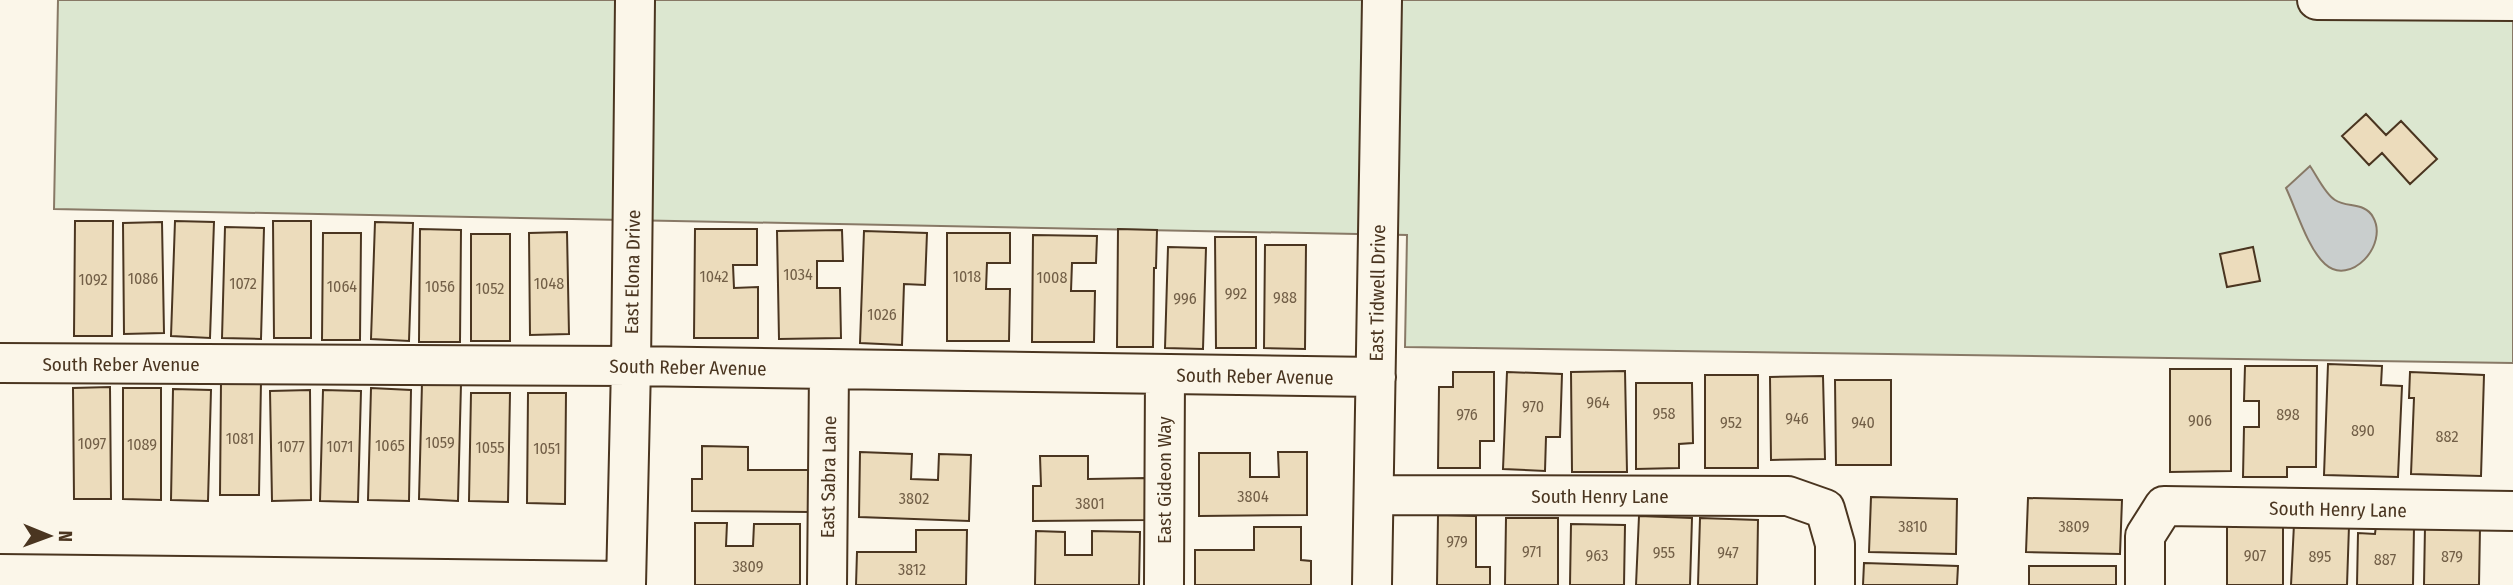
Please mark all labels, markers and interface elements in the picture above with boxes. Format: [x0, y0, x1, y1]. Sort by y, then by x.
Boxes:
street label: East Elona Drive [620, 210, 645, 334]
street label: East Tidwell Drive [1365, 224, 1390, 362]
house number: 1034 [783, 265, 813, 284]
house number: 1042 [699, 267, 729, 286]
house number: 1018 [953, 267, 981, 286]
house number: 1008 [1037, 268, 1067, 287]
house number: 1086 [128, 269, 158, 288]
house number: 1092 [78, 270, 108, 289]
house number: 1072 [229, 274, 257, 293]
house number: 1048 [534, 274, 564, 293]
house number: 1064 [327, 277, 357, 296]
house number: 1056 [425, 277, 455, 296]
house number: 1052 [476, 279, 504, 298]
house number: 992 [1225, 284, 1247, 303]
house number: 988 [1273, 288, 1297, 307]
house number: 996 [1173, 289, 1197, 308]
house number: 1026 [867, 305, 897, 324]
street label: South Reber Avenue [42, 353, 200, 376]
street label: South Reber Avenue [609, 355, 767, 380]
street label: South Reber Avenue [1176, 364, 1334, 389]
house number: 964 [1586, 393, 1610, 412]
house number: 970 [1522, 397, 1544, 416]
house number: 958 [1652, 404, 1676, 423]
house number: 976 [1456, 405, 1478, 424]
house number: 898 [2276, 405, 2300, 424]
house number: 946 [1785, 409, 1809, 428]
house number: 906 [2188, 411, 2212, 430]
house number: 952 [1720, 413, 1742, 432]
house number: 940 [1851, 413, 1875, 432]
street label: East Sabra Lane [816, 416, 841, 538]
street label: East Gideon Way [1153, 416, 1176, 544]
house number: 890 [2351, 421, 2375, 440]
house number: 882 [2436, 427, 2458, 446]
house number: 1081 [226, 429, 254, 448]
house number: 1059 [425, 433, 455, 452]
house number: 1097 [78, 434, 107, 453]
house number: 1089 [127, 435, 157, 454]
house number: 1065 [375, 436, 405, 455]
house number: 1077 [277, 437, 305, 456]
house number: 1071 [327, 437, 353, 456]
house number: 1055 [475, 438, 505, 457]
house number: 1051 [533, 439, 561, 458]
street label: South Henry Lane [1531, 485, 1669, 508]
house number: 3804 [1237, 487, 1269, 506]
house number: 3802 [899, 489, 929, 508]
house number: 3801 [1075, 494, 1105, 513]
street label: South Henry Lane [2269, 497, 2407, 522]
north arrow [14, 501, 84, 571]
house number: 3810 [1898, 517, 1928, 536]
house number: 3809 [2058, 517, 2090, 536]
text: N [54, 530, 77, 542]
house number: 979 [1446, 532, 1468, 551]
house number: 971 [1522, 542, 1542, 561]
house number: 955 [1653, 543, 1675, 562]
house number: 947 [1717, 543, 1739, 562]
house number: 963 [1586, 546, 1608, 565]
house number: 907 [2244, 546, 2267, 565]
house number: 895 [2309, 547, 2331, 566]
house number: 879 [2441, 547, 2463, 566]
house number: 887 [2374, 550, 2397, 569]
house number: 3809 [732, 557, 764, 576]
house number: 3812 [898, 560, 926, 579]

